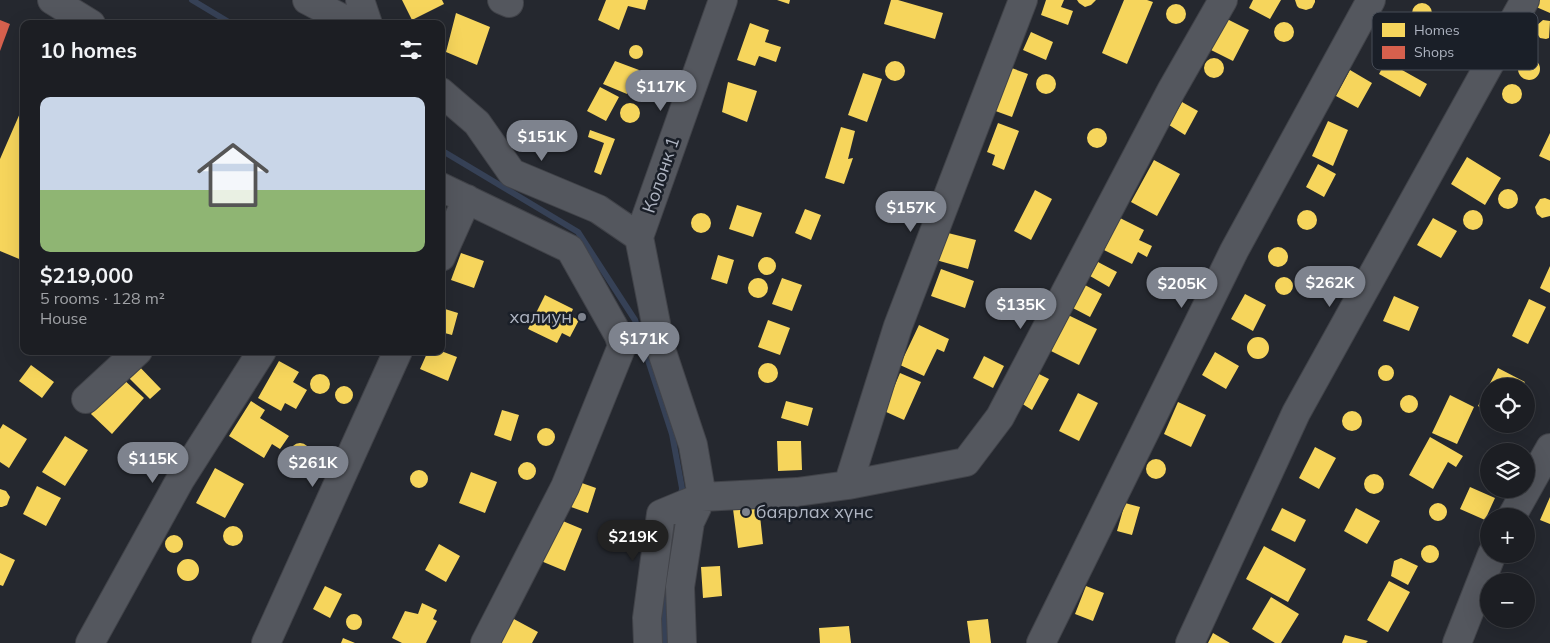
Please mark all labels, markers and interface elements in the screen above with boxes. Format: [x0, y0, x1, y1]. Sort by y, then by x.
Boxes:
legend [1372, 12, 1538, 70]
text: Homes [1414, 21, 1460, 39]
icon: filters [397, 36, 425, 64]
text: 10 homes [40, 37, 137, 63]
text: Shops [1414, 43, 1454, 61]
pin: $117K [626, 70, 696, 112]
text: $117K [636, 76, 686, 96]
pin: $151K [507, 120, 577, 162]
text: $151K [517, 126, 567, 146]
icon: home [188, 130, 278, 220]
street label: Колонк 1 [637, 134, 684, 216]
pin: $157K [876, 190, 946, 233]
text: $157K [886, 197, 936, 217]
text: $219,000 [40, 262, 133, 288]
pin: $205K [1147, 266, 1217, 309]
pin: $262K [1295, 266, 1365, 308]
text: $262K [1305, 272, 1355, 292]
text: $205K [1157, 273, 1207, 293]
text: 5 rooms · 128 m² [40, 288, 165, 308]
pin: $135K [986, 288, 1056, 330]
text: $135K [996, 294, 1046, 314]
place label: халиун [510, 305, 572, 328]
text: House [40, 308, 87, 328]
marker: халиун [576, 311, 588, 323]
pin: $171K [609, 322, 679, 364]
text: $171K [619, 328, 669, 348]
map controls [1480, 378, 1535, 628]
button: locate [1480, 378, 1535, 433]
pin: $115K [118, 442, 188, 484]
button: layers [1480, 443, 1535, 498]
pin: $261K [278, 446, 348, 488]
text: $115K [128, 448, 178, 468]
text: $261K [288, 452, 338, 472]
place label: баярлах хүнс [756, 500, 873, 523]
marker: баярлах хүнс [740, 506, 752, 518]
button: + [1480, 508, 1535, 563]
pin: $219K [598, 520, 668, 562]
text: $219K [608, 526, 658, 546]
button: − [1480, 573, 1535, 628]

